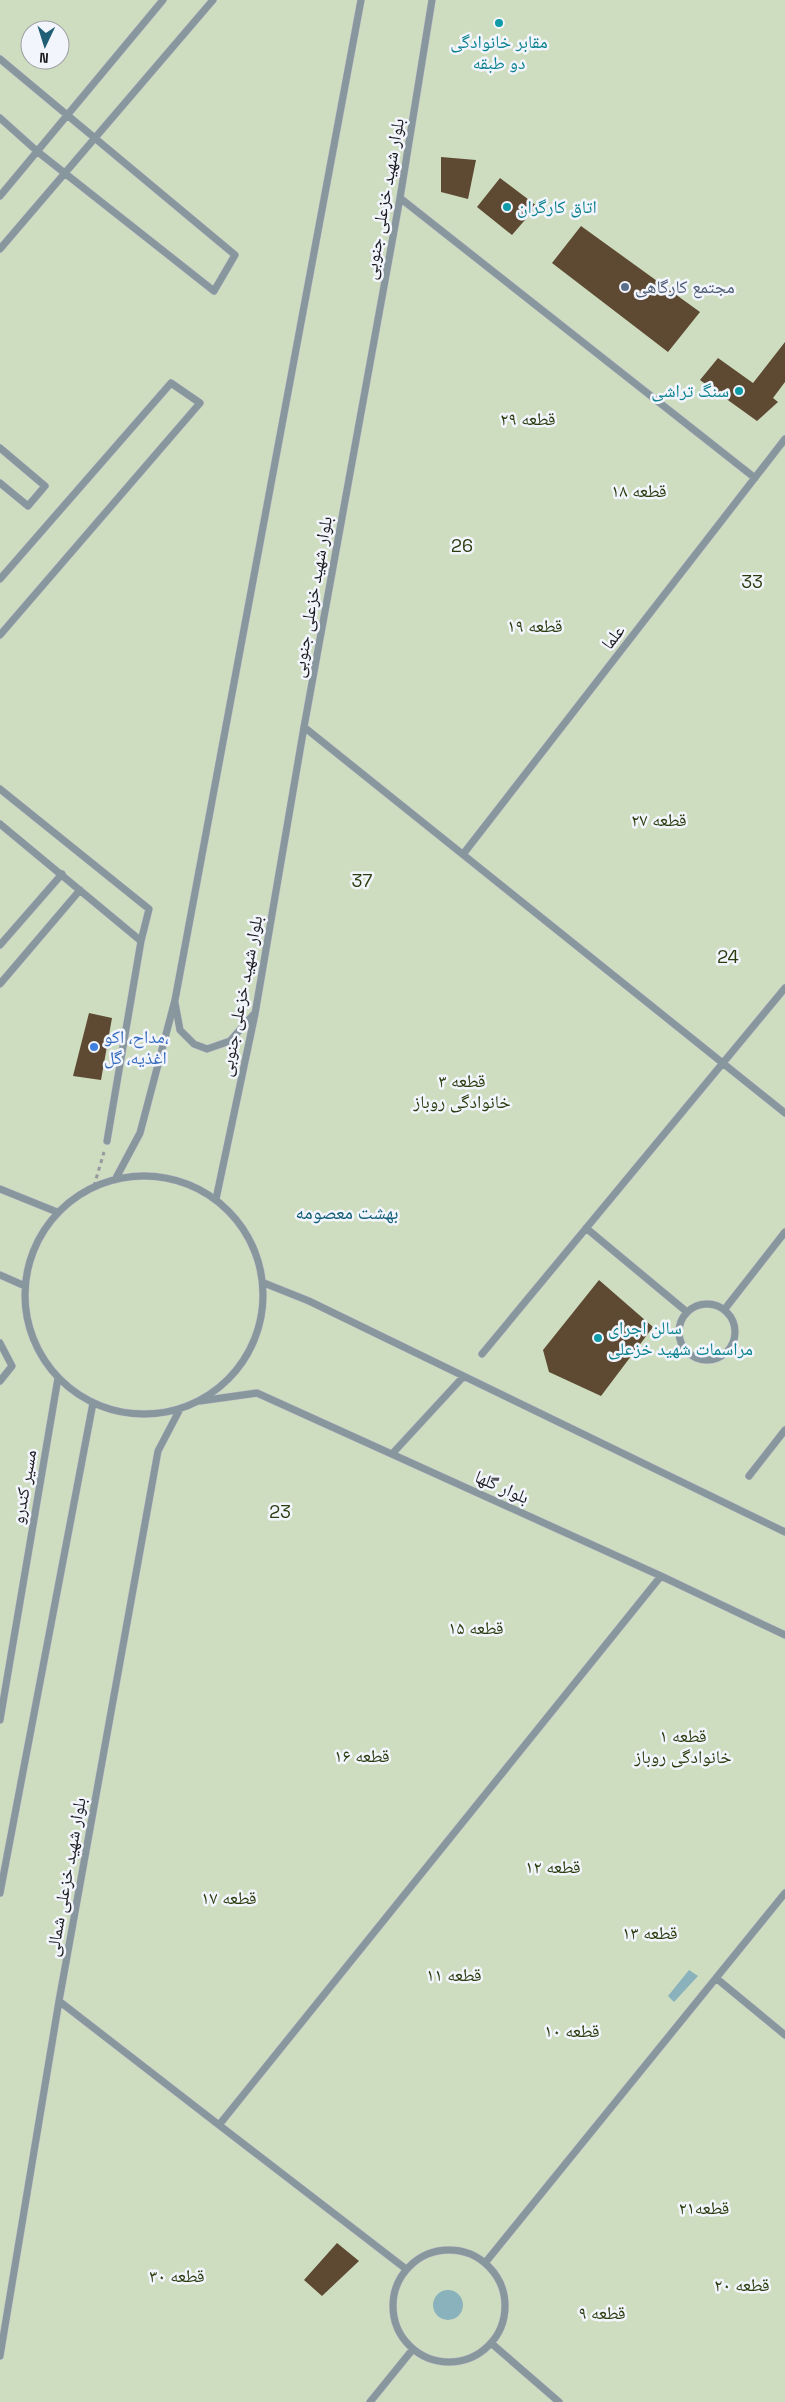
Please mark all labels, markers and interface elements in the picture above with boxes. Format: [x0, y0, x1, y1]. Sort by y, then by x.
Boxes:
marker: مقابر خانوادگی دو طبقه [493, 17, 505, 29]
north arrow [20, 20, 70, 70]
place label: مقابر خانوادگی دو طبقه [450, 30, 548, 74]
text: N [39, 49, 49, 67]
street label: بلوار شهید خزعلی جنوبی [358, 116, 409, 281]
place label: اتاق کارگران [517, 195, 597, 218]
marker: اتاق کارگران [501, 201, 513, 213]
place label: مجتمع کارگاهی [635, 275, 735, 299]
marker: مجتمع کارگاهی [619, 281, 631, 293]
place label: سنگ تراشی [651, 379, 729, 402]
marker: سنگ تراشی [733, 385, 745, 397]
park label: قطعه ۲۹ [500, 407, 556, 430]
park label: قطعه ۱۸ [611, 479, 667, 502]
street label: بلوار شهید خزعلی جنوبی [286, 514, 337, 679]
park label: 26 [451, 534, 473, 557]
park label: 33 [741, 570, 763, 593]
park label: قطعه ۱۹ [507, 614, 563, 637]
street label: علما [596, 620, 630, 654]
park label: قطعه ۲۷ [631, 808, 687, 831]
park label: 37 [351, 869, 373, 892]
street label: بلوار شهید خزعلی جنوبی [214, 913, 267, 1078]
park label: 24 [717, 945, 739, 968]
place label: مداح، اکو، اغذیه، گل [104, 1025, 169, 1069]
marker: مداح، اکو، اغذیه، گل [88, 1041, 100, 1053]
park label: قطعه ۳ خانوادگی روباز [412, 1069, 511, 1113]
district label: بهشت معصومه [296, 1200, 398, 1225]
place label: سالن اجرای مراسمات شهید خزعلی [608, 1316, 753, 1360]
marker: سالن اجرای مراسمات شهید خزعلی [592, 1332, 604, 1344]
street label: مسیر کندرو [6, 1448, 41, 1526]
street label: بلوار گلها [472, 1464, 533, 1509]
park label: 23 [269, 1500, 291, 1523]
park label: قطعه ۱۵ [448, 1616, 504, 1639]
park label: قطعه ۱ خانوادگی روباز [633, 1724, 732, 1768]
park label: قطعه ۱۶ [334, 1744, 390, 1767]
street label: بلوار شهید خزعلی شمالی [40, 1795, 91, 1958]
park label: قطعه ۱۲ [525, 1855, 581, 1878]
park label: قطعه ۱۷ [201, 1886, 257, 1909]
park label: قطعه ۱۳ [622, 1921, 678, 1944]
park label: قطعه ۱۱ [426, 1963, 482, 1986]
park label: قطعه ۱۰ [544, 2019, 600, 2042]
park label: قطعه۲۱ [679, 2196, 729, 2219]
park label: قطعه ۳۰ [149, 2264, 205, 2287]
park label: قطعه ۲۰ [714, 2273, 770, 2296]
park label: قطعه ۹ [578, 2301, 626, 2324]

